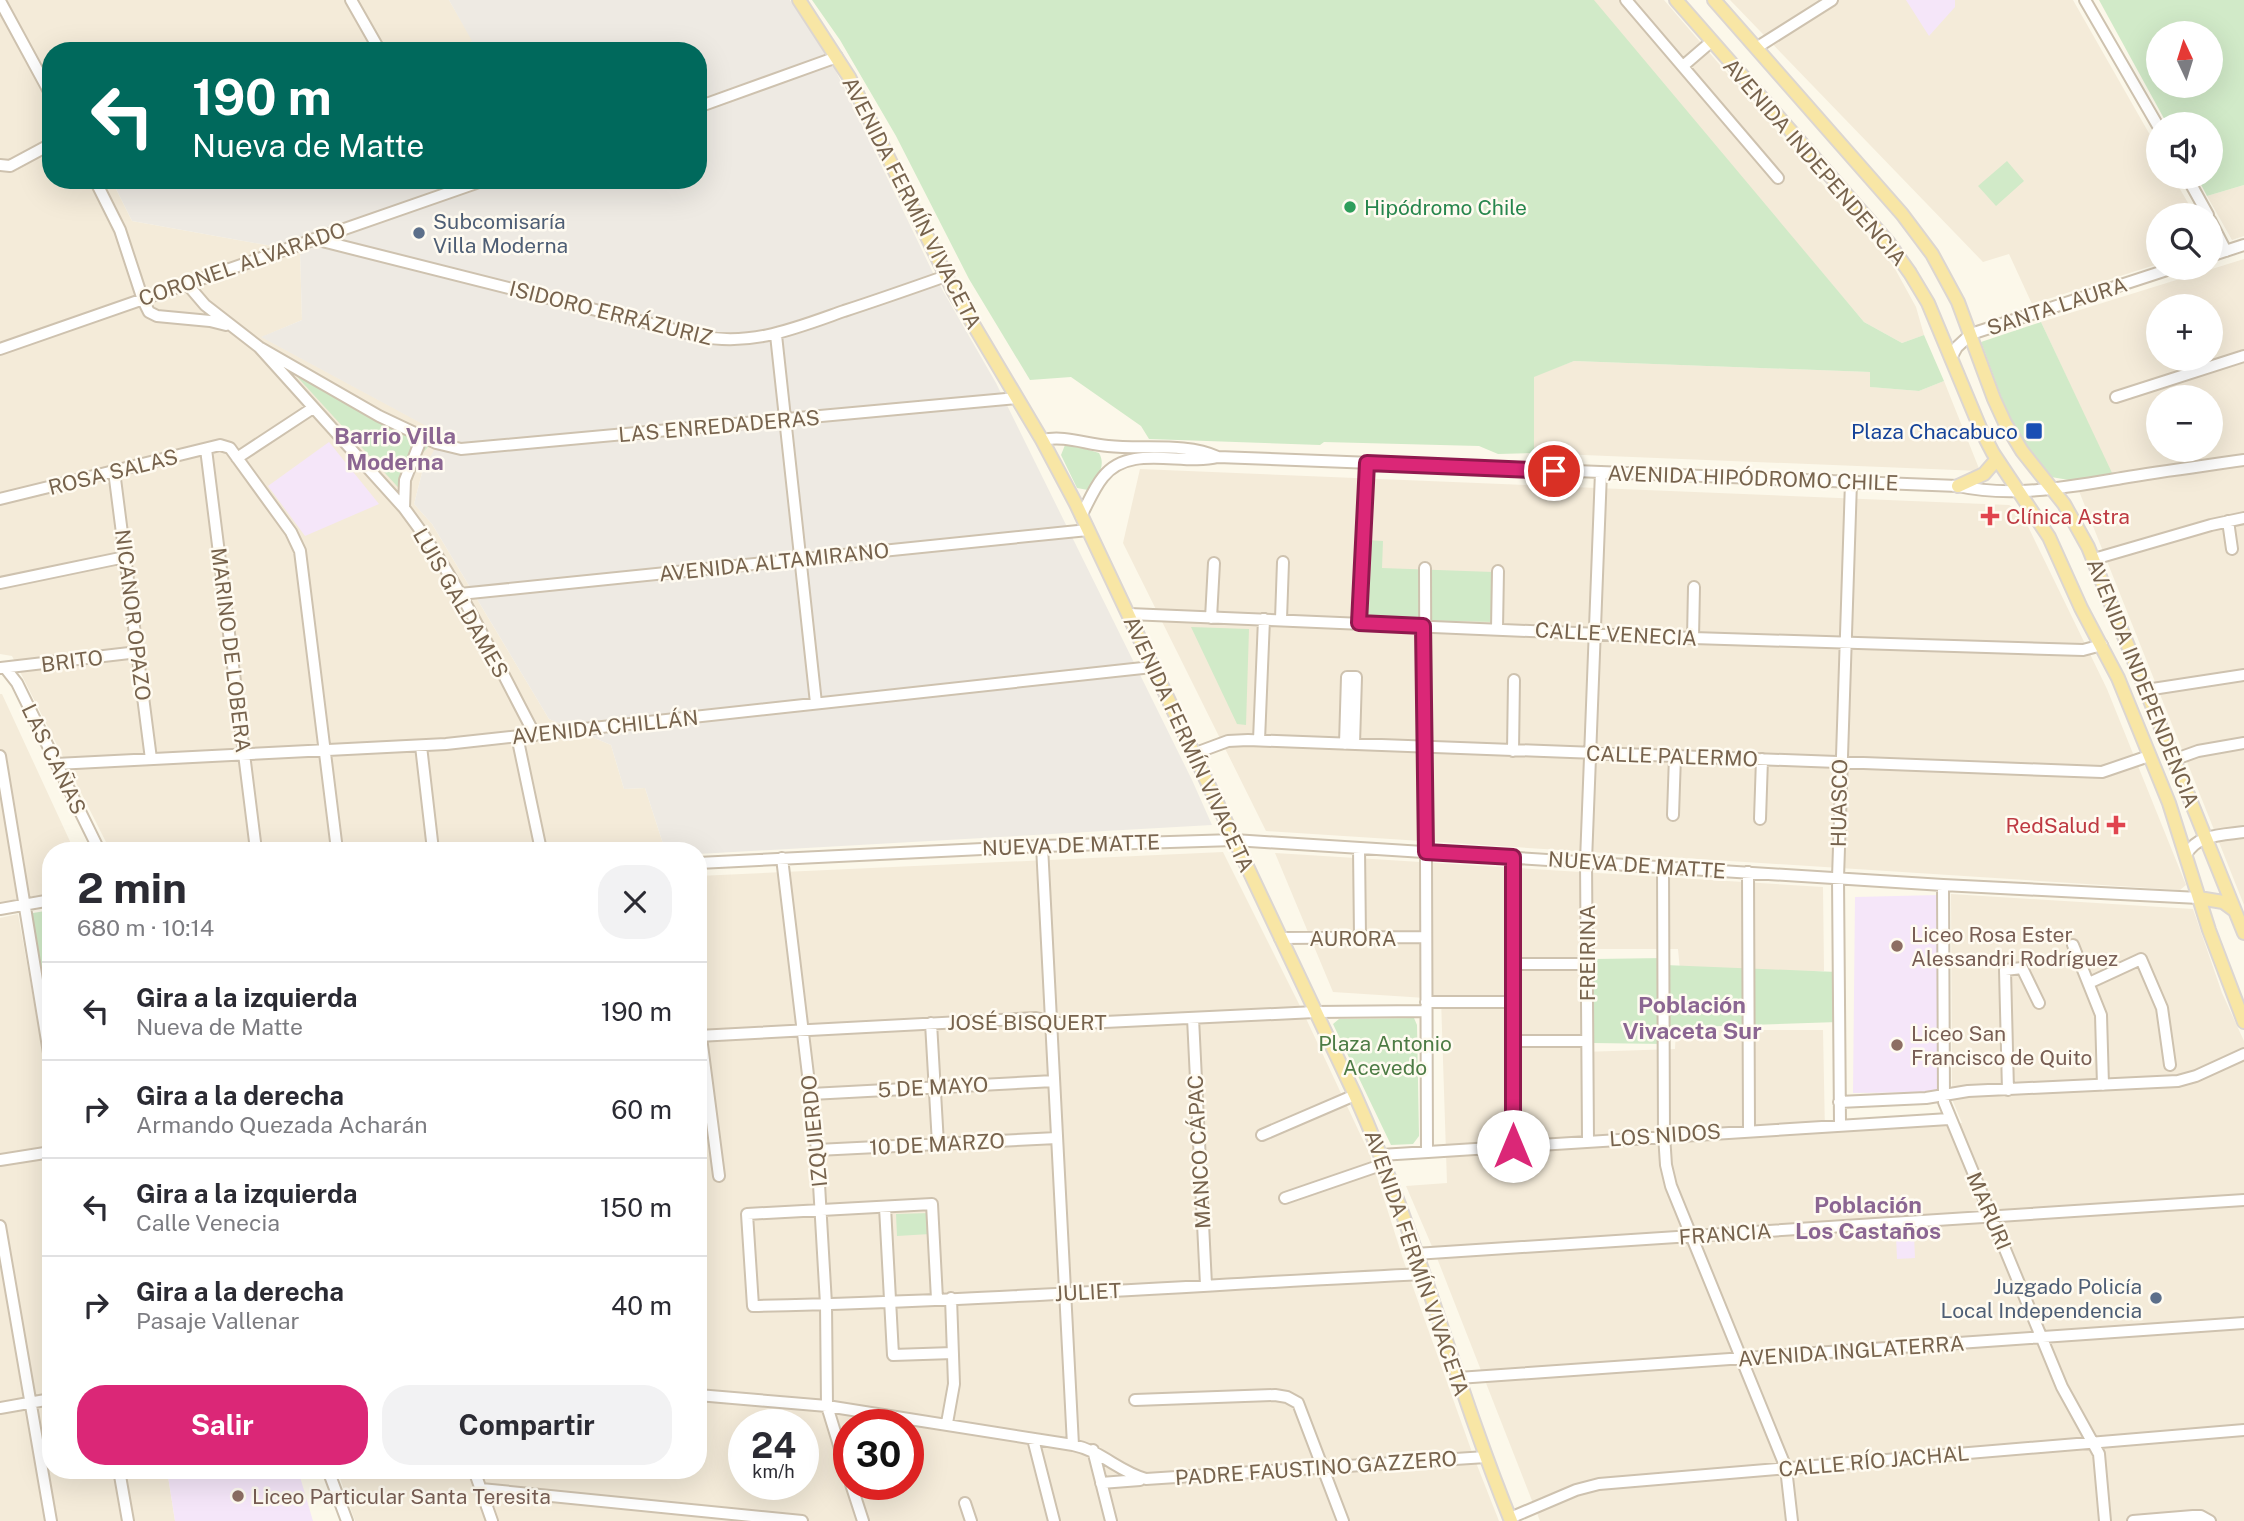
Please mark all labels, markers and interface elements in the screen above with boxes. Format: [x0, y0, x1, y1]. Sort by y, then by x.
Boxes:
north arrow [2146, 21, 2222, 98]
map controls [2146, 21, 2223, 462]
street label: AVENIDA INDEPENDENCIA [1718, 53, 1912, 271]
text: 190 m [192, 68, 332, 126]
icon: left [77, 70, 168, 161]
street label: AVENIDA FERMÍN VIVACETA [837, 73, 987, 333]
button: sound [2146, 112, 2223, 189]
text: Nueva de Matte [192, 127, 424, 164]
place label: Hipódromo Chile [1364, 195, 1527, 220]
marker: Hipódromo Chile [1342, 199, 1358, 215]
button: search [2146, 203, 2223, 280]
place label: Subcomisaría Villa Moderna [433, 209, 568, 258]
street label: CORONEL ALVARADO [135, 217, 349, 311]
marker: Subcomisaría Villa Moderna [411, 225, 427, 241]
street label: SANTA LAURA [1984, 272, 2130, 340]
street label: ISIDORO ERRÁZURIZ [507, 276, 715, 350]
button: + [2146, 294, 2223, 371]
button: − [2146, 385, 2223, 462]
street label: LAS ENREDADERAS [617, 405, 821, 447]
place label: Plaza Chacabuco [1851, 419, 2018, 444]
marker: Plaza Chacabuco [2024, 421, 2044, 441]
district label: Barrio Villa Moderna [334, 422, 456, 475]
pin [1524, 441, 1584, 501]
street label: ROSA SALAS [46, 444, 180, 500]
icon: arrive [1535, 452, 1573, 490]
street label: AVENIDA HIPÓDROMO CHILE [1607, 460, 1899, 496]
place label: Clínica Astra [2006, 504, 2130, 529]
marker: Clínica Astra [1980, 506, 2000, 526]
street label: LUIS GALDAMES [408, 524, 514, 682]
street label: NICANOR OPAZO [110, 528, 156, 702]
street label: AVENIDA ALTAMIRANO [658, 537, 890, 587]
street label: MARINO DE LOBERA [206, 546, 256, 754]
street label: AVENIDA INDEPENDENCIA [2082, 555, 2205, 811]
street label: AVENIDA FERMÍN VIVACETA [1119, 612, 1259, 876]
street label: CALLE VENECIA [1534, 617, 1698, 651]
street label: BRITO [40, 645, 104, 677]
street label: LAS CAÑAS [17, 700, 91, 818]
street label: AVENIDA CHILLÁN [511, 705, 699, 749]
street label: CALLE PALERMO [1586, 741, 1758, 771]
street label: HUASCO [1826, 759, 1852, 847]
place label: RedSalud [2005, 813, 2100, 838]
marker: RedSalud [2106, 815, 2126, 835]
street label: NUEVA DE MATTE [982, 829, 1160, 861]
street label: NUEVA DE MATTE [1547, 846, 1727, 884]
text: 2 min [77, 863, 187, 912]
button: close [598, 865, 672, 939]
street label: FREIRINA [1575, 905, 1600, 1001]
text: 680 m · 10:14 [77, 914, 214, 941]
place label: Liceo Rosa Ester Alessandri Rodríguez [1911, 922, 2118, 971]
street label: AURORA [1309, 926, 1397, 951]
marker: Liceo Rosa Ester Alessandri Rodríguez [1889, 938, 1905, 954]
text: Gira a la izquierda [136, 982, 358, 1013]
district label: Población Vivaceta Sur [1622, 991, 1762, 1044]
icon: left [77, 992, 115, 1030]
text: 190 m [601, 996, 672, 1027]
street label: JOSÉ BISQUERT [947, 1010, 1107, 1035]
text: Nueva de Matte [136, 1013, 303, 1040]
place label: Liceo San Francisco de Quito [1911, 1021, 2092, 1070]
park label: Plaza Antonio Acevedo [1318, 1031, 1452, 1080]
marker: Liceo San Francisco de Quito [1889, 1037, 1905, 1053]
street label: 5 DE MAYO [877, 1072, 989, 1102]
street label: IZQUIERDO [796, 1074, 832, 1188]
street label: MANCO CÁPAC [1182, 1074, 1216, 1230]
text: Gira a la derecha [136, 1080, 344, 1111]
icon: right [77, 1090, 115, 1128]
text: 60 m [611, 1094, 672, 1125]
position arrow [1476, 1109, 1550, 1183]
text: Armando Quezada Acharán [136, 1111, 427, 1138]
street label: LOS NIDOS [1608, 1119, 1722, 1151]
street label: AVENIDA FERMÍN VIVACETA [1360, 1127, 1474, 1399]
street label: 10 DE MARZO [869, 1128, 1005, 1160]
street label: MARURI [1961, 1168, 2017, 1254]
text: Gira a la izquierda [136, 1178, 358, 1209]
icon: left [77, 1188, 115, 1226]
district label: Población Los Castaños [1795, 1191, 1941, 1244]
text: 150 m [600, 1192, 672, 1223]
text: Calle Venecia [136, 1209, 280, 1236]
street label: FRANCIA [1678, 1218, 1772, 1250]
place label: Juzgado Policía Local Independencia [1940, 1274, 2142, 1323]
text: Gira a la derecha [136, 1276, 344, 1307]
street label: JULIET [1054, 1278, 1122, 1306]
icon: right [77, 1286, 115, 1324]
text: 40 m [611, 1290, 672, 1321]
marker: Juzgado Policía Local Independencia [2148, 1290, 2164, 1306]
text: Pasaje Vallenar [136, 1307, 300, 1334]
street label: AVENIDA INGLATERRA [1737, 1331, 1965, 1371]
button: Salir [77, 1385, 368, 1465]
button: Compartir [382, 1385, 672, 1465]
speed limit sign: 30 [833, 1409, 924, 1500]
text: 24 [751, 1425, 796, 1466]
street label: CALLE RÍO JACHAL [1778, 1440, 1970, 1482]
street label: PADRE FAUSTINO GAZZERO [1174, 1446, 1458, 1490]
text: km/h [752, 1461, 795, 1482]
place label: Liceo Particular Santa Teresita [252, 1484, 551, 1509]
marker: Liceo Particular Santa Teresita [230, 1488, 246, 1504]

